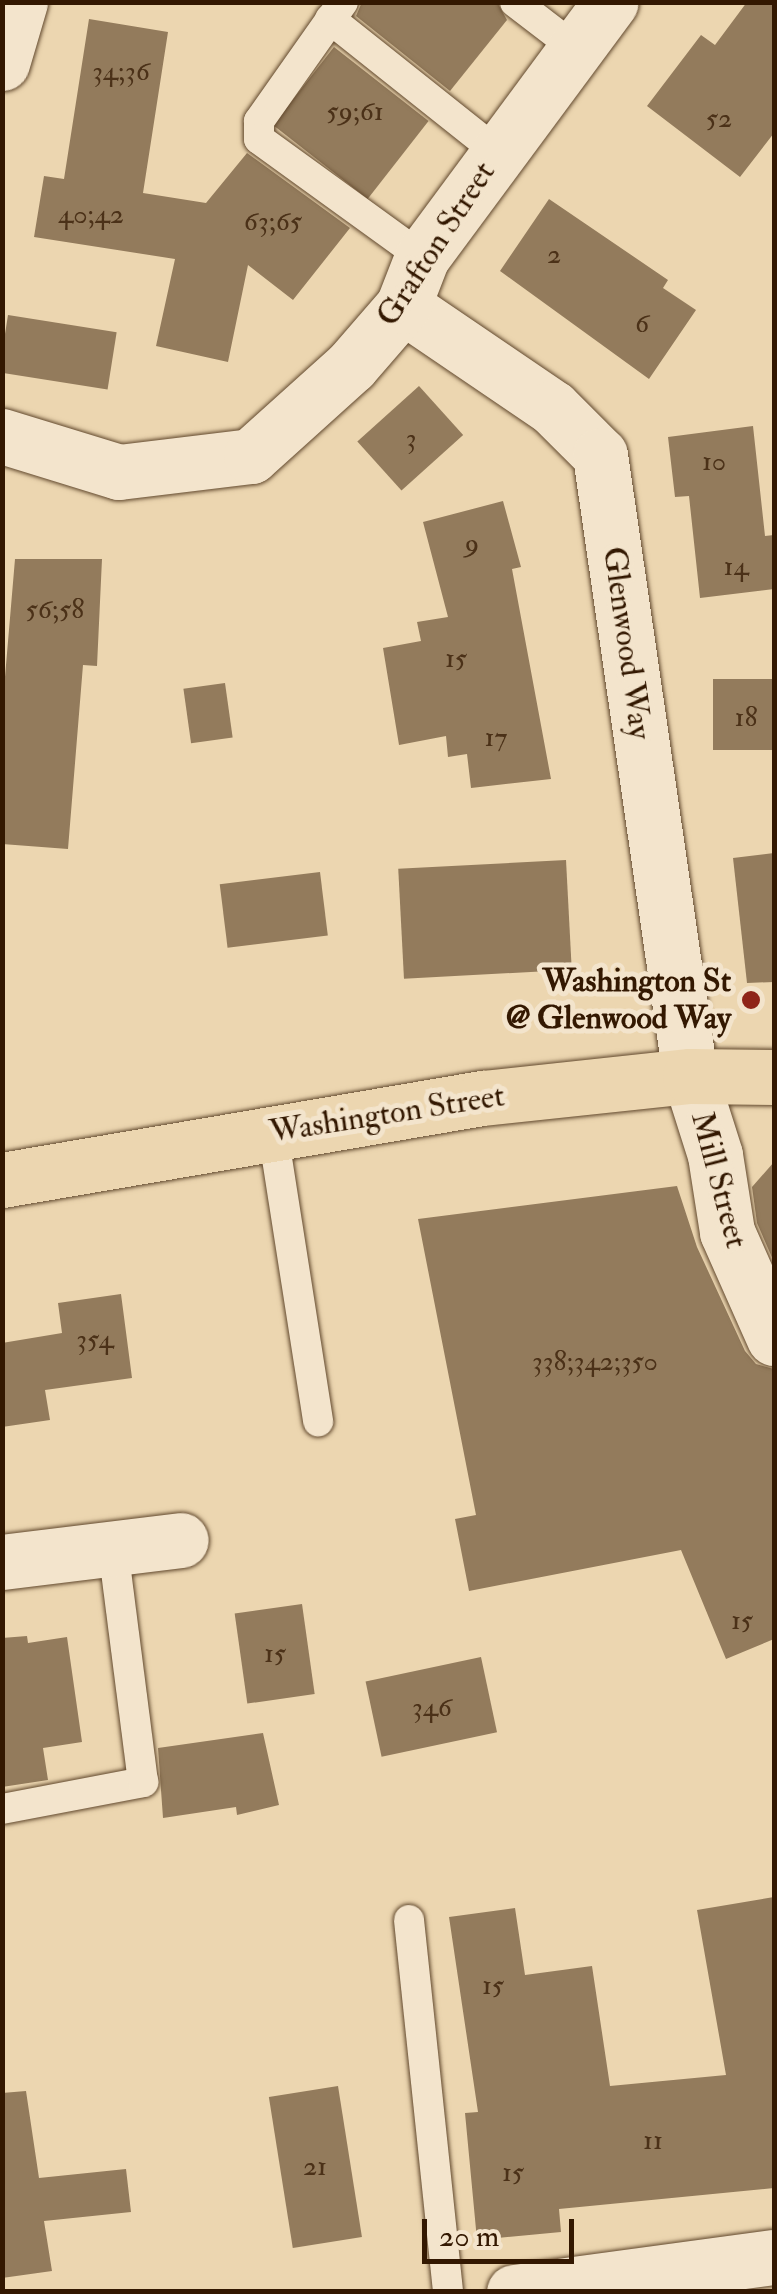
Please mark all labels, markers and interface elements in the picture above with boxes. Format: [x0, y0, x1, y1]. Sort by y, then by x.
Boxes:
house number: 34;36 [92, 55, 150, 89]
house number: 59;61 [326, 95, 384, 129]
house number: 52 [706, 102, 732, 136]
street label: Grafton Street [369, 155, 503, 333]
house number: 40;42 [58, 198, 124, 232]
house number: 63;65 [244, 205, 302, 239]
house number: 2 [547, 238, 561, 272]
house number: 6 [635, 307, 649, 341]
house number: 3 [406, 422, 416, 456]
house number: 10 [702, 445, 726, 479]
house number: 9 [465, 527, 479, 561]
street label: Glenwood Way [594, 544, 660, 742]
house number: 14 [723, 550, 749, 584]
house number: 56;58 [26, 593, 84, 627]
house number: 15 [445, 642, 467, 676]
house number: 18 [734, 701, 758, 735]
house number: 17 [485, 721, 507, 755]
place label: Washington St @ Glenwood Way [506, 963, 731, 1038]
marker: Washington St @ Glenwood Way [740, 989, 762, 1011]
street label: Washington Street [267, 1076, 507, 1152]
street label: Mill Street [682, 1108, 756, 1252]
house number: 354 [76, 1323, 114, 1357]
house number: 338;342;350 [532, 1345, 658, 1379]
house number: 15 [731, 1604, 753, 1638]
house number: 15 [264, 1637, 286, 1671]
house number: 346 [412, 1691, 452, 1725]
house number: 15 [482, 1969, 504, 2003]
house number: 11 [643, 2124, 663, 2158]
house number: 21 [303, 2150, 327, 2184]
house number: 15 [502, 2156, 524, 2190]
scale bar [427, 2199, 580, 2261]
text: 20 m [439, 2218, 499, 2255]

